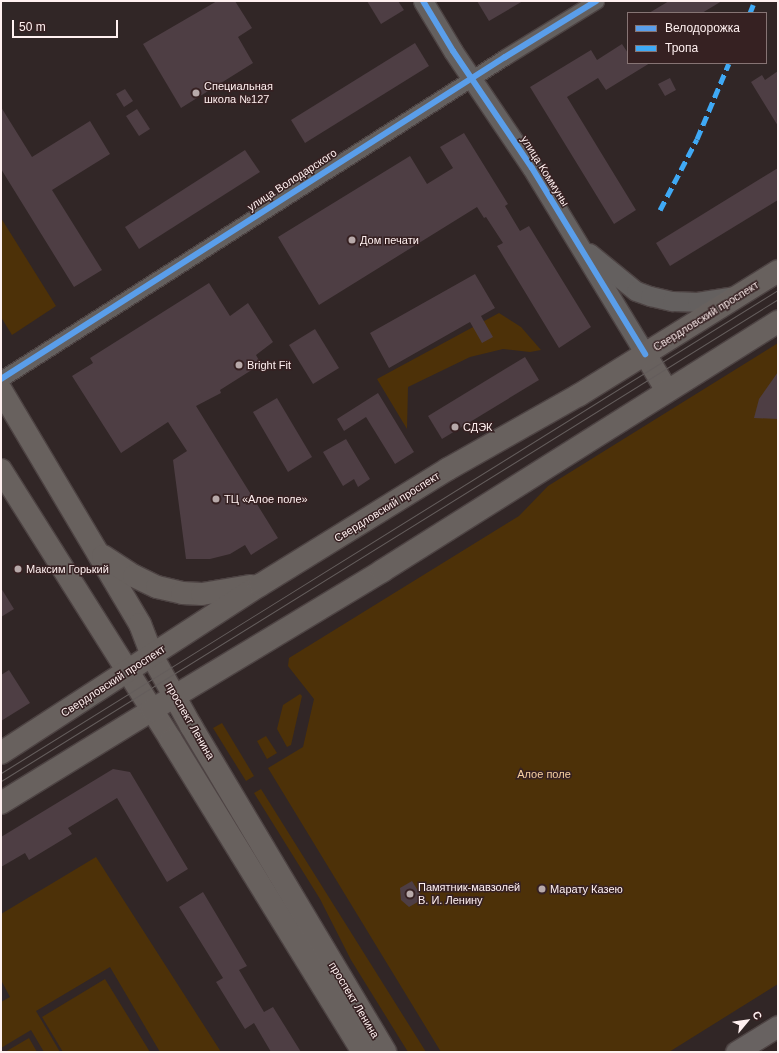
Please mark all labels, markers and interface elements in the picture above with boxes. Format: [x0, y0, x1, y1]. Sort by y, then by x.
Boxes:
scale bar [14, 12, 120, 38]
legend [627, 12, 767, 64]
text: 50 m [19, 20, 46, 34]
text: Велодорожка [665, 21, 740, 35]
text: Тропа [665, 41, 698, 55]
place label: Специальная школа №127 [204, 80, 273, 106]
marker: Специальная школа №127 [191, 88, 201, 98]
street label: улица Коммуны [518, 133, 572, 209]
street label: улица Володарского [245, 146, 339, 214]
place label: Дом печати [360, 233, 419, 247]
marker: Дом печати [347, 235, 357, 245]
street label: Свердловский проспект [651, 278, 761, 354]
place label: Bright Fit [247, 358, 291, 372]
marker: Bright Fit [234, 360, 244, 370]
place label: СДЭК [463, 420, 492, 434]
marker: СДЭК [450, 422, 460, 432]
street label: Свердловский проспект [332, 469, 442, 545]
place label: ТЦ «Алое поле» [224, 492, 308, 506]
marker: ТЦ «Алое поле» [211, 494, 221, 504]
place label: Максим Горький [26, 562, 109, 576]
marker: Максим Горький [13, 564, 23, 574]
street label: Свердловский проспект [58, 642, 168, 720]
street label: проспект Ленина [163, 680, 217, 762]
park label: Алое поле [517, 767, 571, 781]
place label: Памятник-мавзолей В. И. Ленину [418, 881, 520, 907]
place label: Марату Казею [550, 882, 623, 896]
marker: Марату Казею [537, 884, 547, 894]
marker: Памятник-мавзолей В. И. Ленину [405, 889, 415, 899]
street label: проспект Ленина [326, 960, 382, 1040]
north arrow [727, 1001, 767, 1041]
text: С [750, 1009, 765, 1022]

